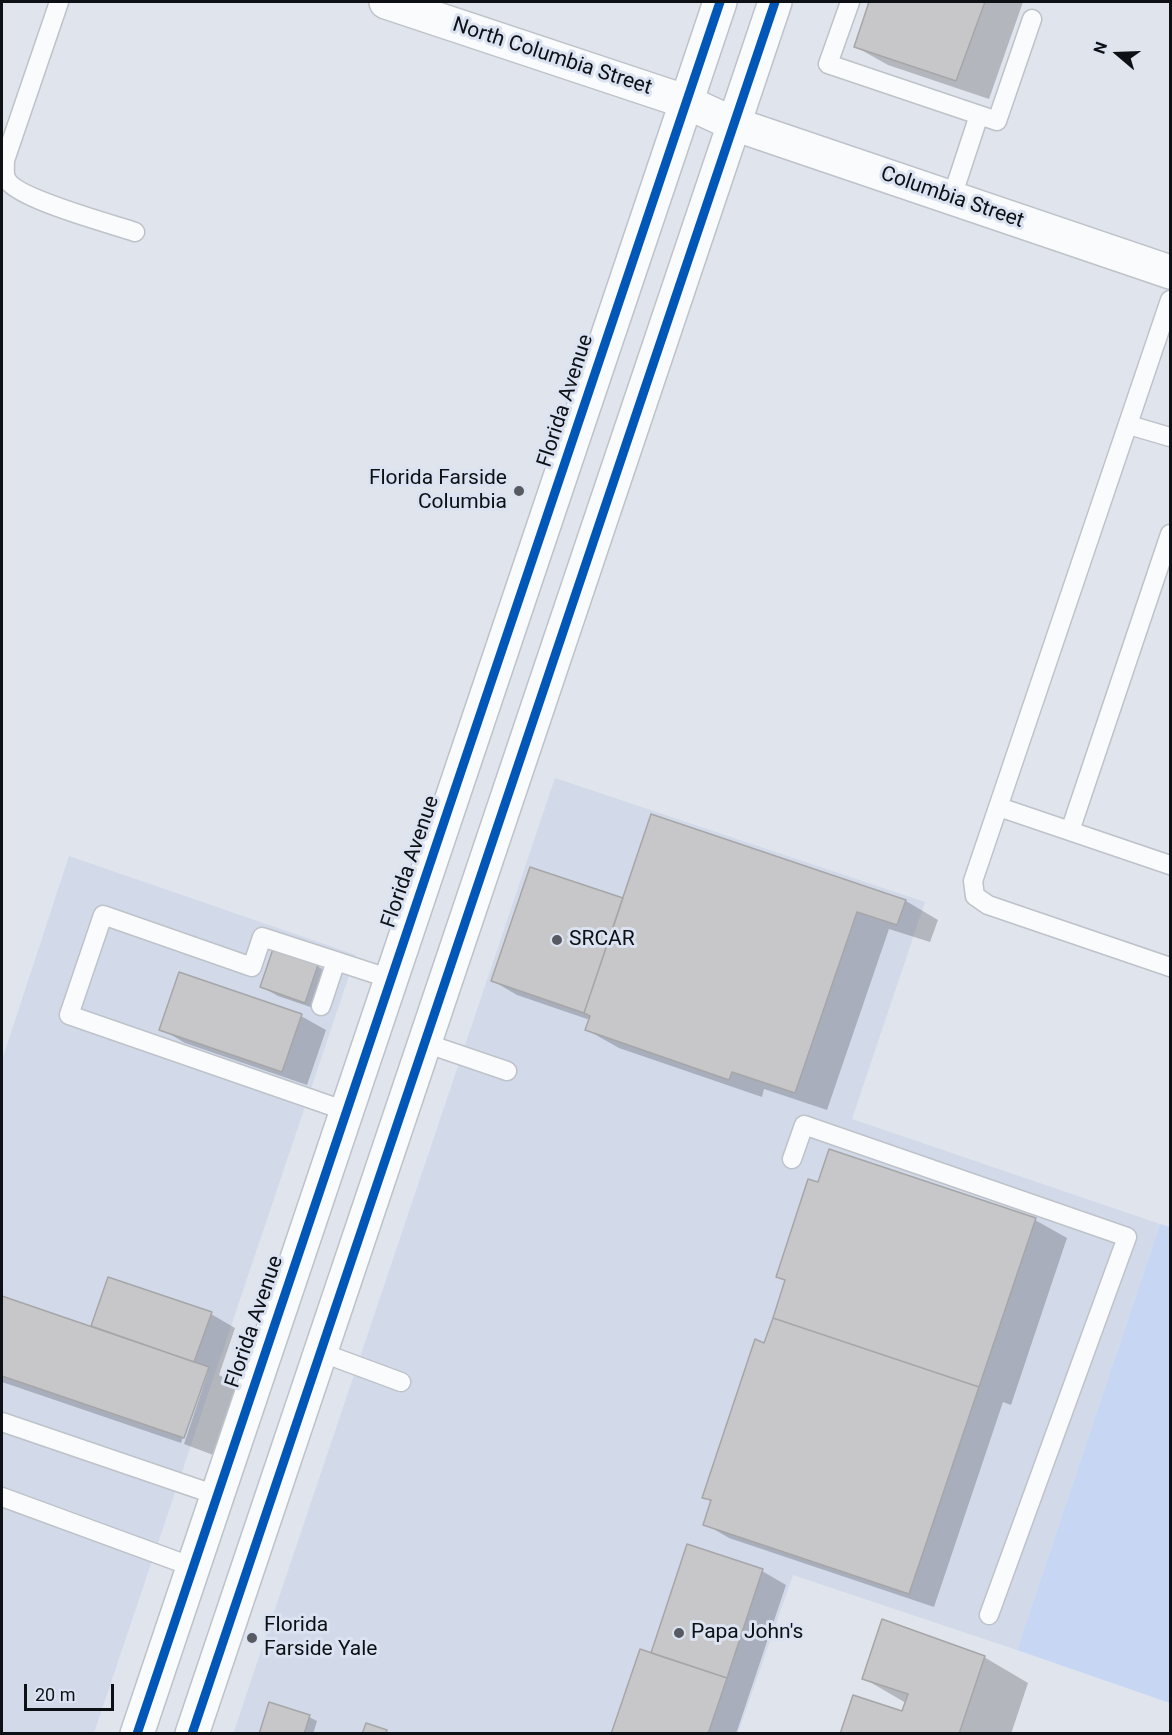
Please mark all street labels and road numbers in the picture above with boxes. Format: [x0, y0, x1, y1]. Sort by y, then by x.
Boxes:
street label: North Columbia Street [449, 13, 655, 101]
street label: Columbia Street [877, 162, 1027, 234]
street label: Florida Avenue [533, 331, 599, 471]
street label: Florida Avenue [377, 793, 445, 931]
street label: Florida Avenue [221, 1253, 289, 1391]

